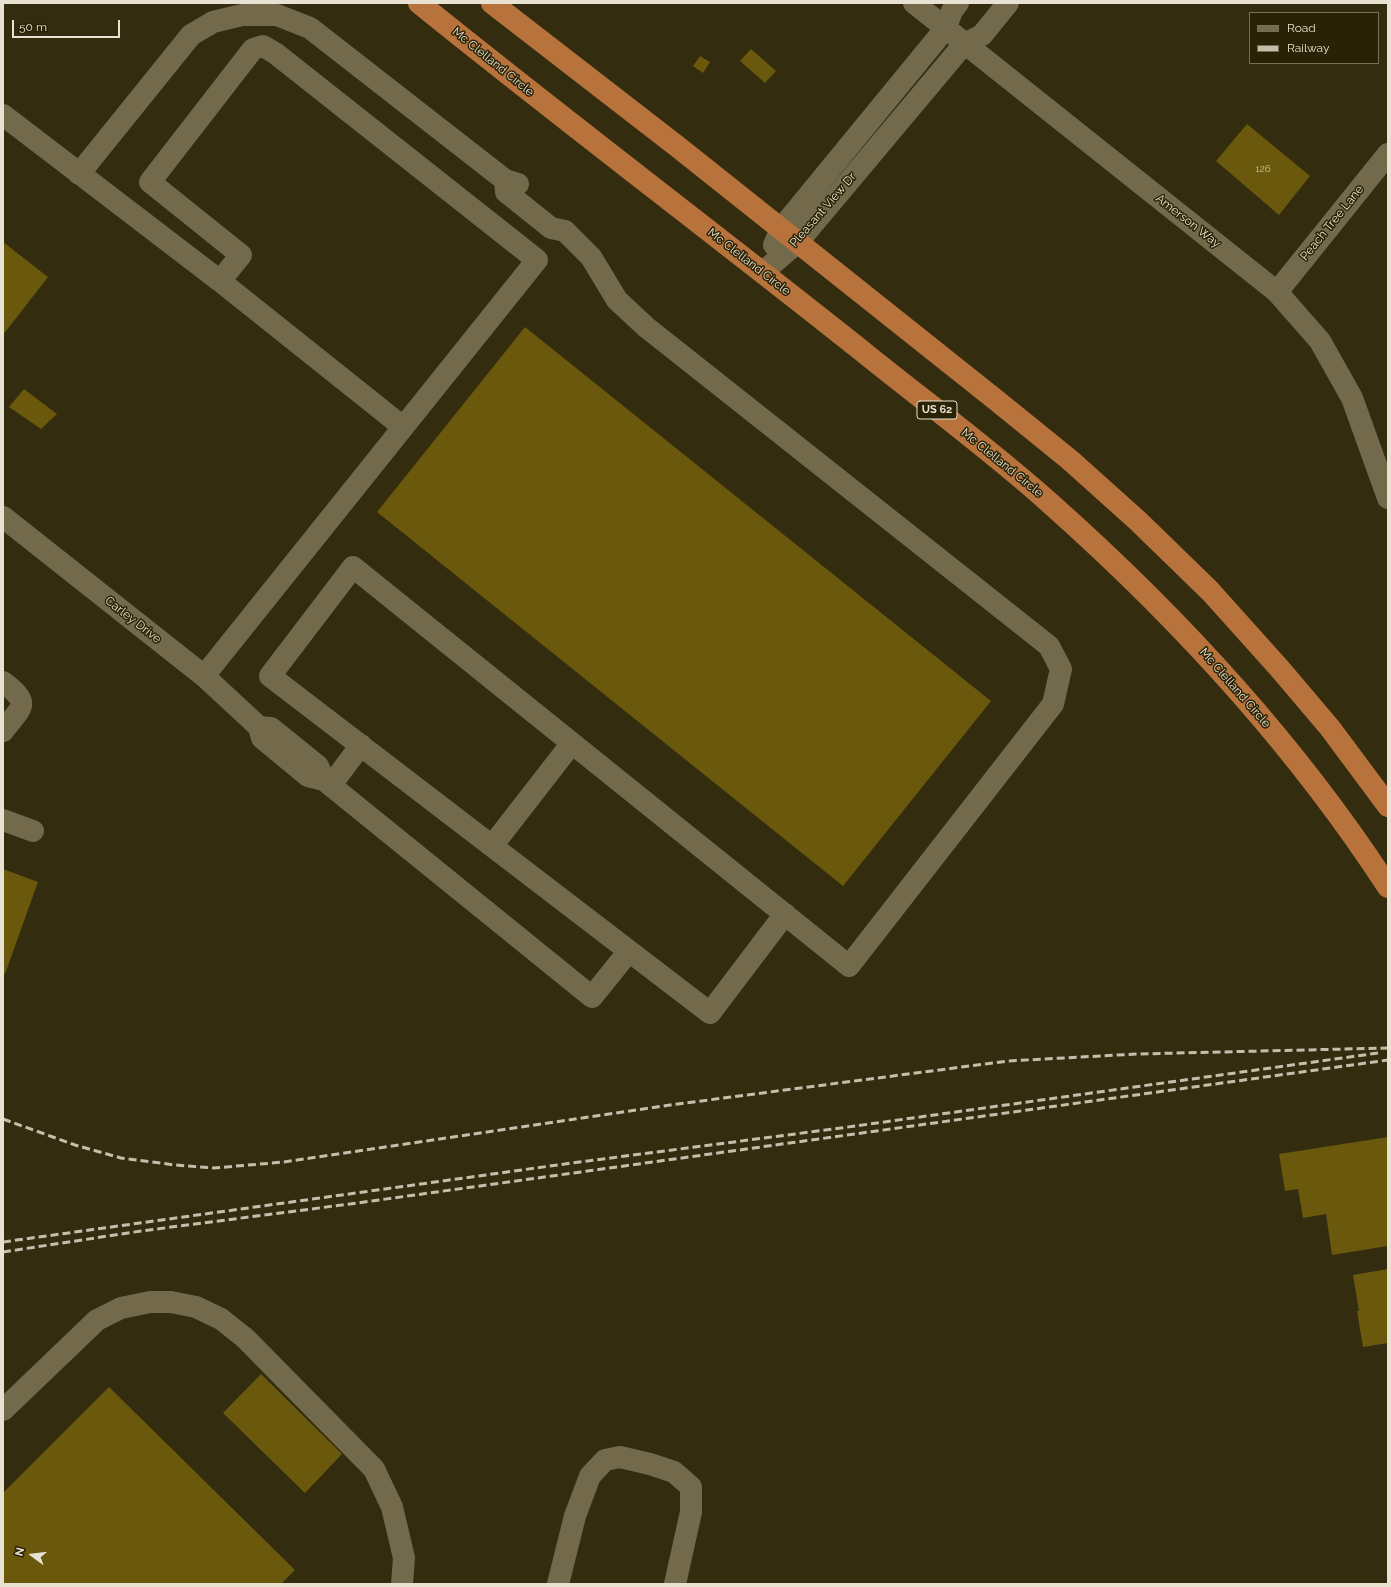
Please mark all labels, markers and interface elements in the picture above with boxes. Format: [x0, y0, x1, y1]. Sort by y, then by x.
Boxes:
scale bar [14, 12, 122, 38]
legend [1249, 12, 1379, 64]
text: 50 m [19, 20, 47, 34]
text: Road [1287, 21, 1316, 35]
street label: Mc Clelland Circle [449, 25, 537, 99]
text: Railway [1287, 41, 1329, 55]
house number: 126 [1255, 163, 1271, 175]
street label: Pleasant View Dr [787, 170, 859, 250]
street label: Peach Tree Lane [1297, 183, 1367, 263]
street label: Amerson Way [1153, 191, 1223, 251]
street label: Mc Clelland Circle [705, 225, 793, 299]
road number: US 62 [917, 401, 957, 419]
street label: Mc Clelland Circle [958, 426, 1046, 500]
street label: Carley Drive [102, 594, 164, 646]
street label: Mc Clelland Circle [1196, 645, 1274, 731]
north arrow [12, 1535, 52, 1575]
text: N [13, 1546, 27, 1558]

